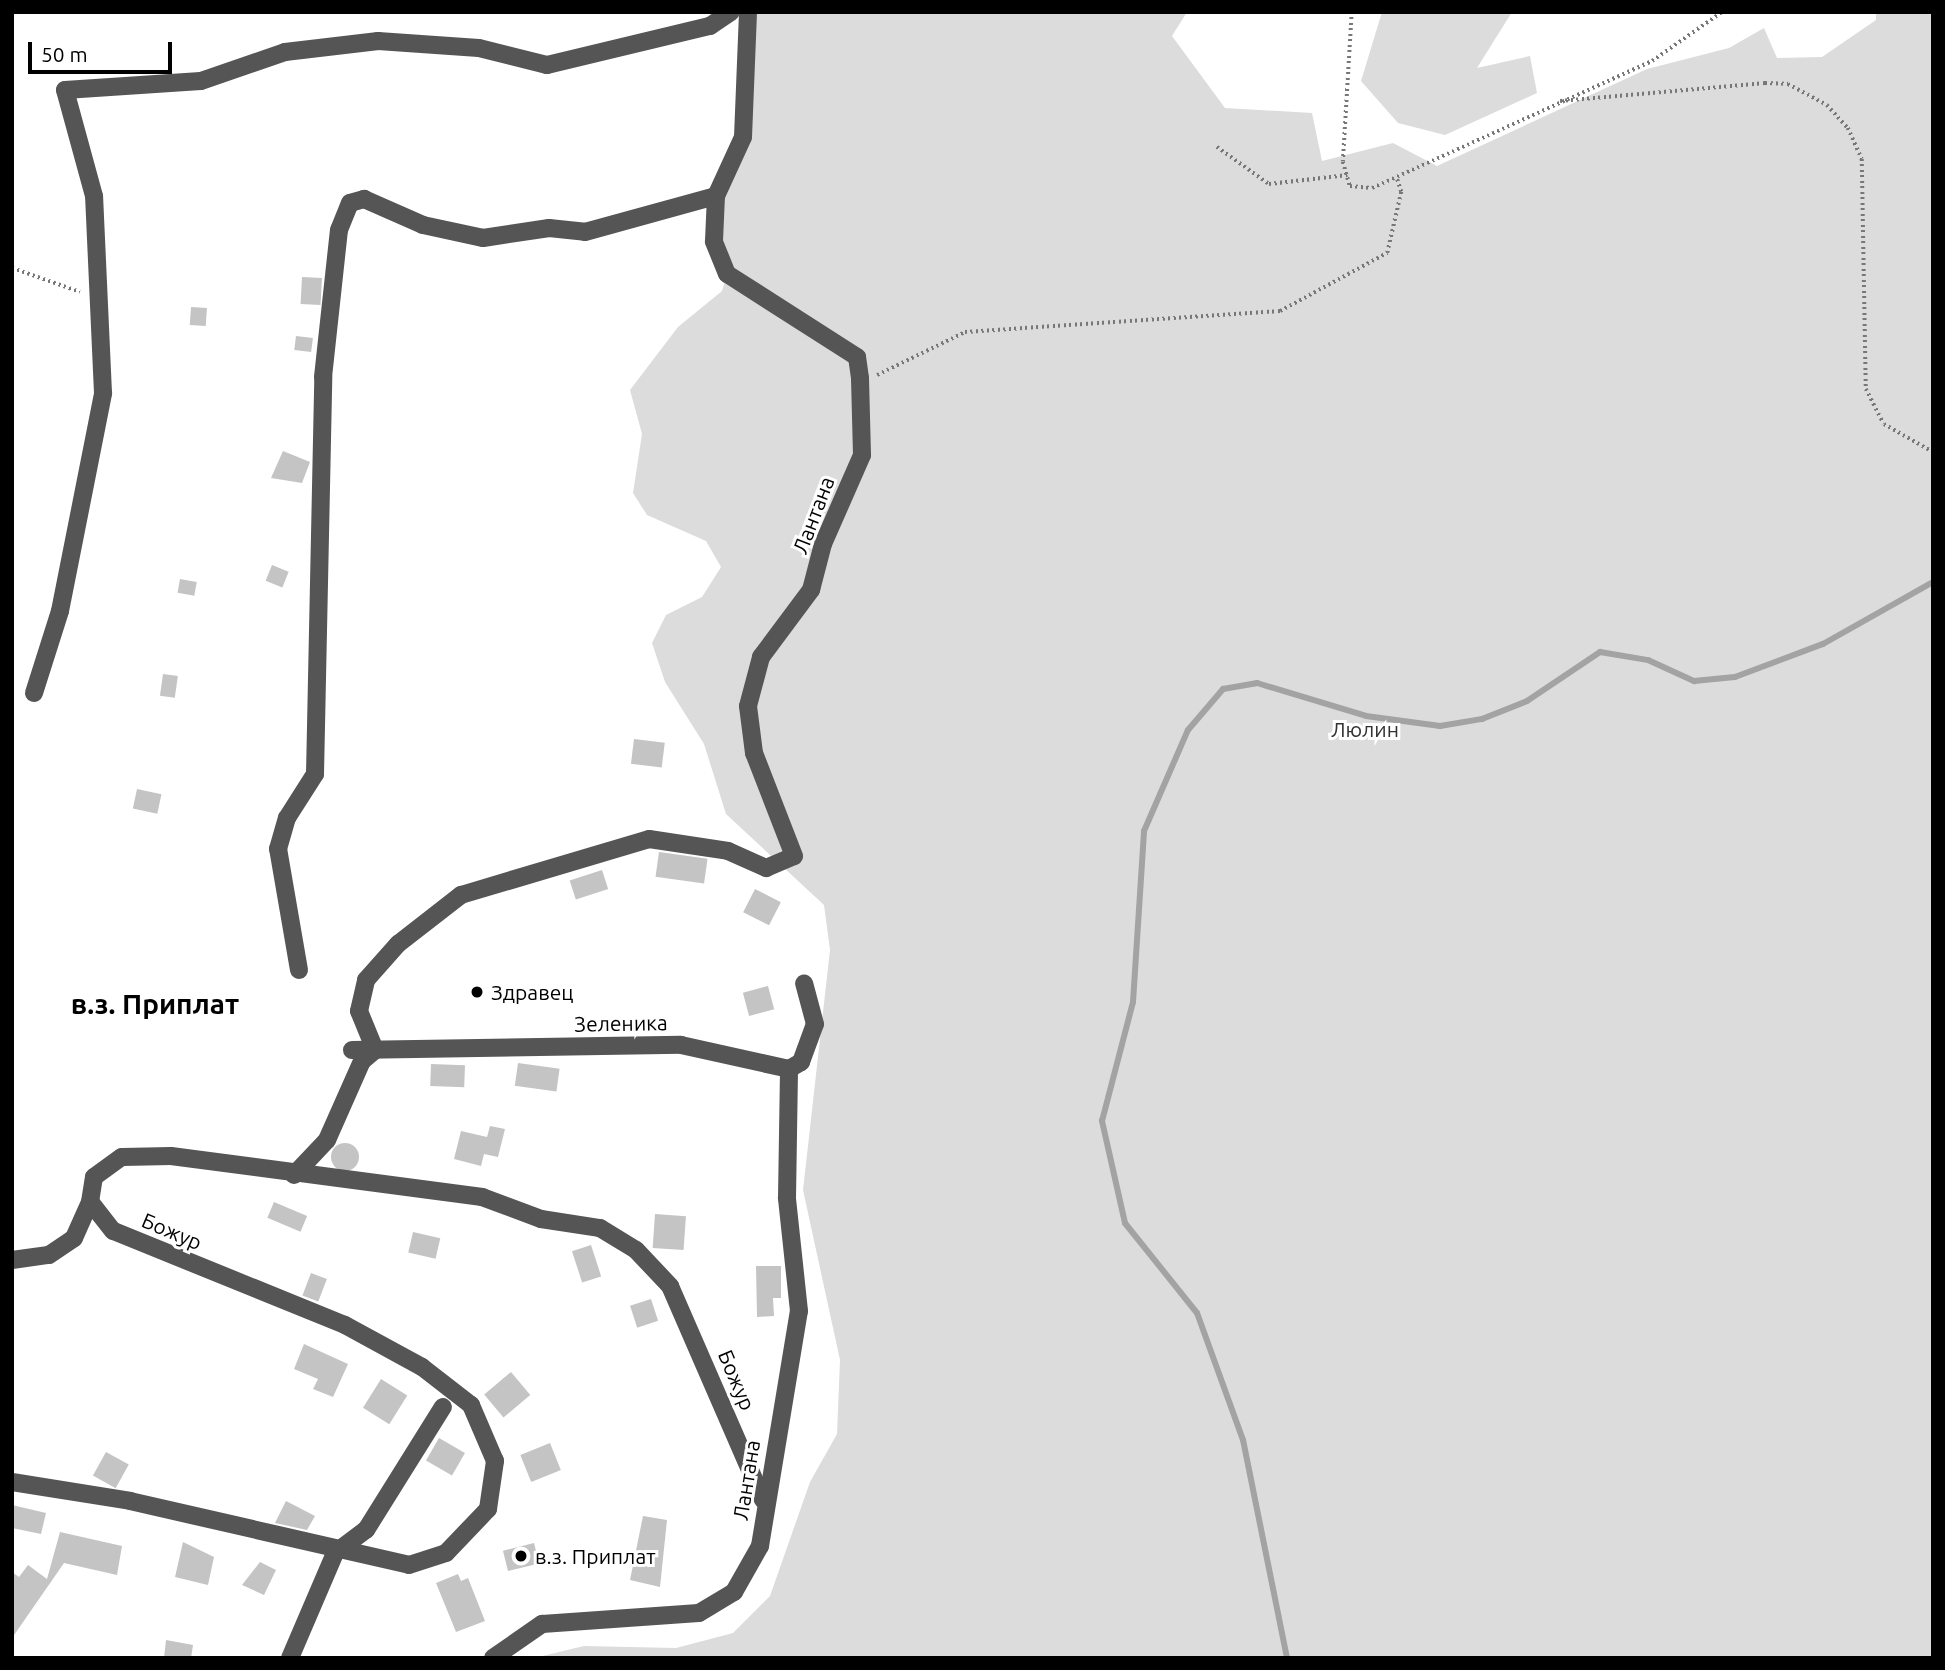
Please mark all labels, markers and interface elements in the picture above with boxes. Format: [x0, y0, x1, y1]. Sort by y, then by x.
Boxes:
scale bar [32, 28, 175, 72]
text: 50 m [41, 42, 88, 66]
street label: Лантана [787, 473, 839, 557]
park label: Люлин [1331, 716, 1399, 742]
place label: Здравец [491, 979, 574, 1005]
marker: Здравец [469, 984, 485, 1000]
district label: в.з. Приплат [71, 987, 239, 1021]
street label: Зеленика [574, 1010, 668, 1036]
street label: Божур [138, 1207, 206, 1255]
street label: Божур [713, 1346, 761, 1414]
street label: Лантана [727, 1438, 765, 1522]
place label: в.з. Приплат [535, 1543, 656, 1569]
marker: в.з. Приплат [513, 1548, 529, 1564]

